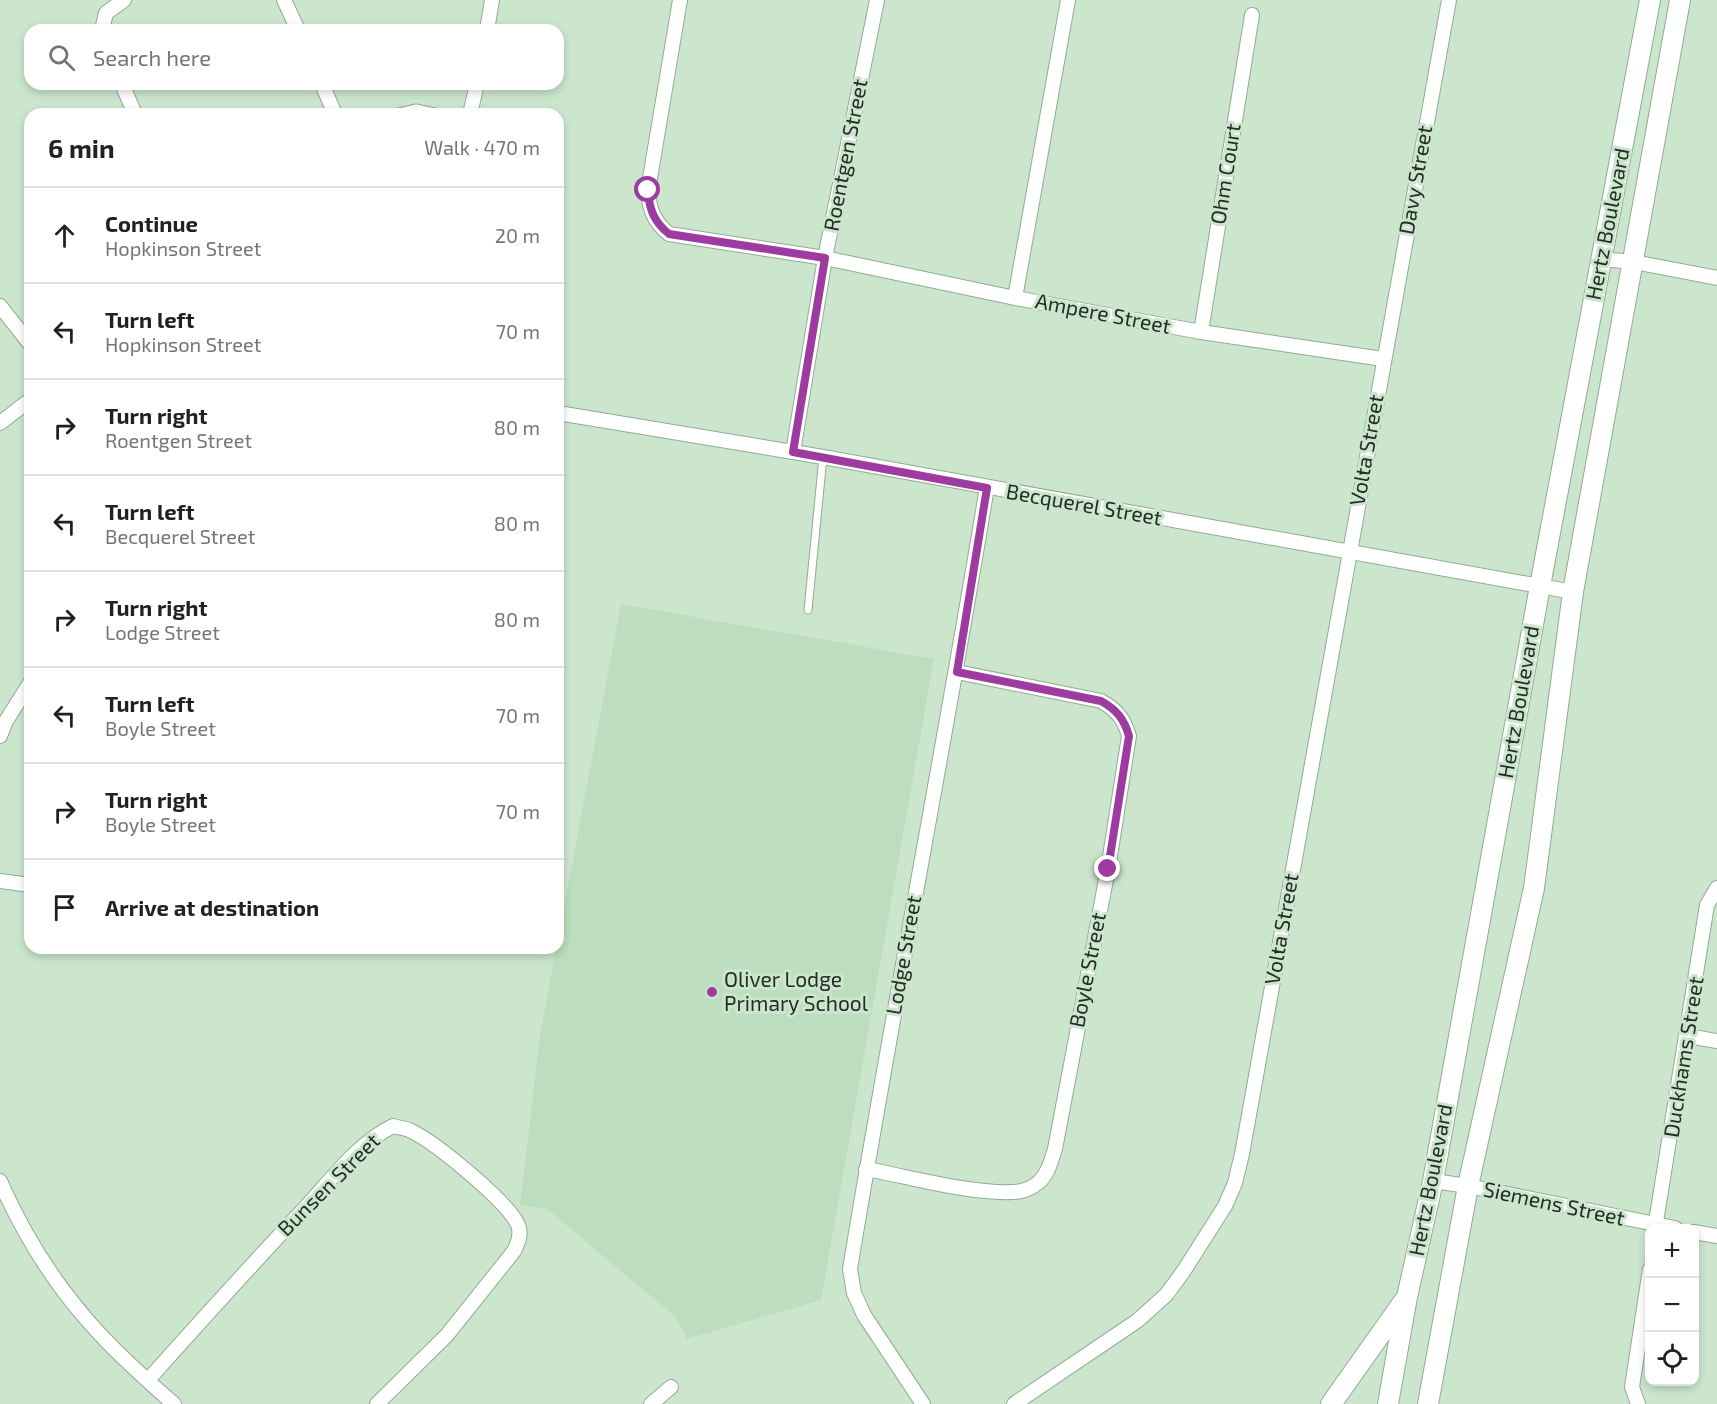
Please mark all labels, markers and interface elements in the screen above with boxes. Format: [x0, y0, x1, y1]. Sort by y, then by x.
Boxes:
search box [24, 24, 564, 90]
icon: search [45, 41, 78, 74]
text: Search here [93, 44, 211, 70]
street label: Roentgen Street [818, 77, 872, 233]
street label: Ohm Court [1204, 122, 1245, 226]
street label: Davy Street [1393, 123, 1436, 236]
text: 6 min [48, 132, 115, 163]
text: Walk · 470 m [424, 135, 540, 159]
street label: Hertz Boulevard [1580, 146, 1634, 302]
route start [634, 176, 660, 202]
text: Continue [105, 210, 198, 236]
icon: ahead [48, 219, 81, 252]
text: 20 m [495, 223, 540, 247]
text: Hopkinson Street [105, 236, 261, 260]
street label: Ampere Street [1033, 287, 1173, 338]
text: Turn left [105, 306, 194, 332]
icon: left [48, 315, 81, 348]
text: 70 m [496, 319, 540, 343]
text: Hopkinson Street [105, 332, 261, 356]
street label: Volta Street [1343, 392, 1388, 507]
text: Turn right [105, 402, 207, 428]
icon: right [48, 411, 81, 444]
text: 80 m [494, 415, 540, 439]
text: Roentgen Street [105, 428, 252, 452]
street label: Becquerel Street [1004, 478, 1164, 530]
text: Turn left [105, 498, 194, 524]
icon: left [48, 507, 81, 540]
text: 80 m [494, 511, 540, 535]
text: Becquerel Street [105, 524, 255, 548]
text: Turn right [105, 594, 207, 620]
icon: right [48, 603, 81, 636]
text: 80 m [494, 607, 540, 631]
text: Lodge Street [105, 620, 220, 644]
street label: Hertz Boulevard [1492, 624, 1543, 780]
text: Turn left [105, 690, 194, 716]
icon: left [48, 699, 81, 732]
text: 70 m [496, 703, 540, 727]
text: Boyle Street [105, 716, 216, 740]
text: Turn right [105, 786, 207, 812]
icon: right [48, 795, 81, 828]
text: 70 m [496, 799, 540, 823]
text: Boyle Street [105, 812, 216, 836]
route end [1094, 855, 1120, 881]
street label: Volta Street [1258, 871, 1303, 986]
icon: arrive [48, 891, 81, 924]
street label: Lodge Street [880, 893, 925, 1016]
text: Arrive at destination [105, 894, 319, 920]
street label: Boyle Street [1063, 910, 1110, 1029]
place label: Oliver Lodge Primary School [724, 966, 869, 1015]
street label: Duckhams Street [1657, 974, 1708, 1139]
marker: Oliver Lodge Primary School [705, 985, 719, 999]
street label: Hertz Boulevard [1403, 1102, 1457, 1258]
street label: Bunsen Street [272, 1128, 384, 1240]
street label: Siemens Street [1481, 1175, 1627, 1230]
map controls [1645, 1224, 1699, 1386]
button: + [1645, 1224, 1699, 1278]
button: − [1645, 1278, 1699, 1332]
button: locate [1645, 1332, 1699, 1386]

